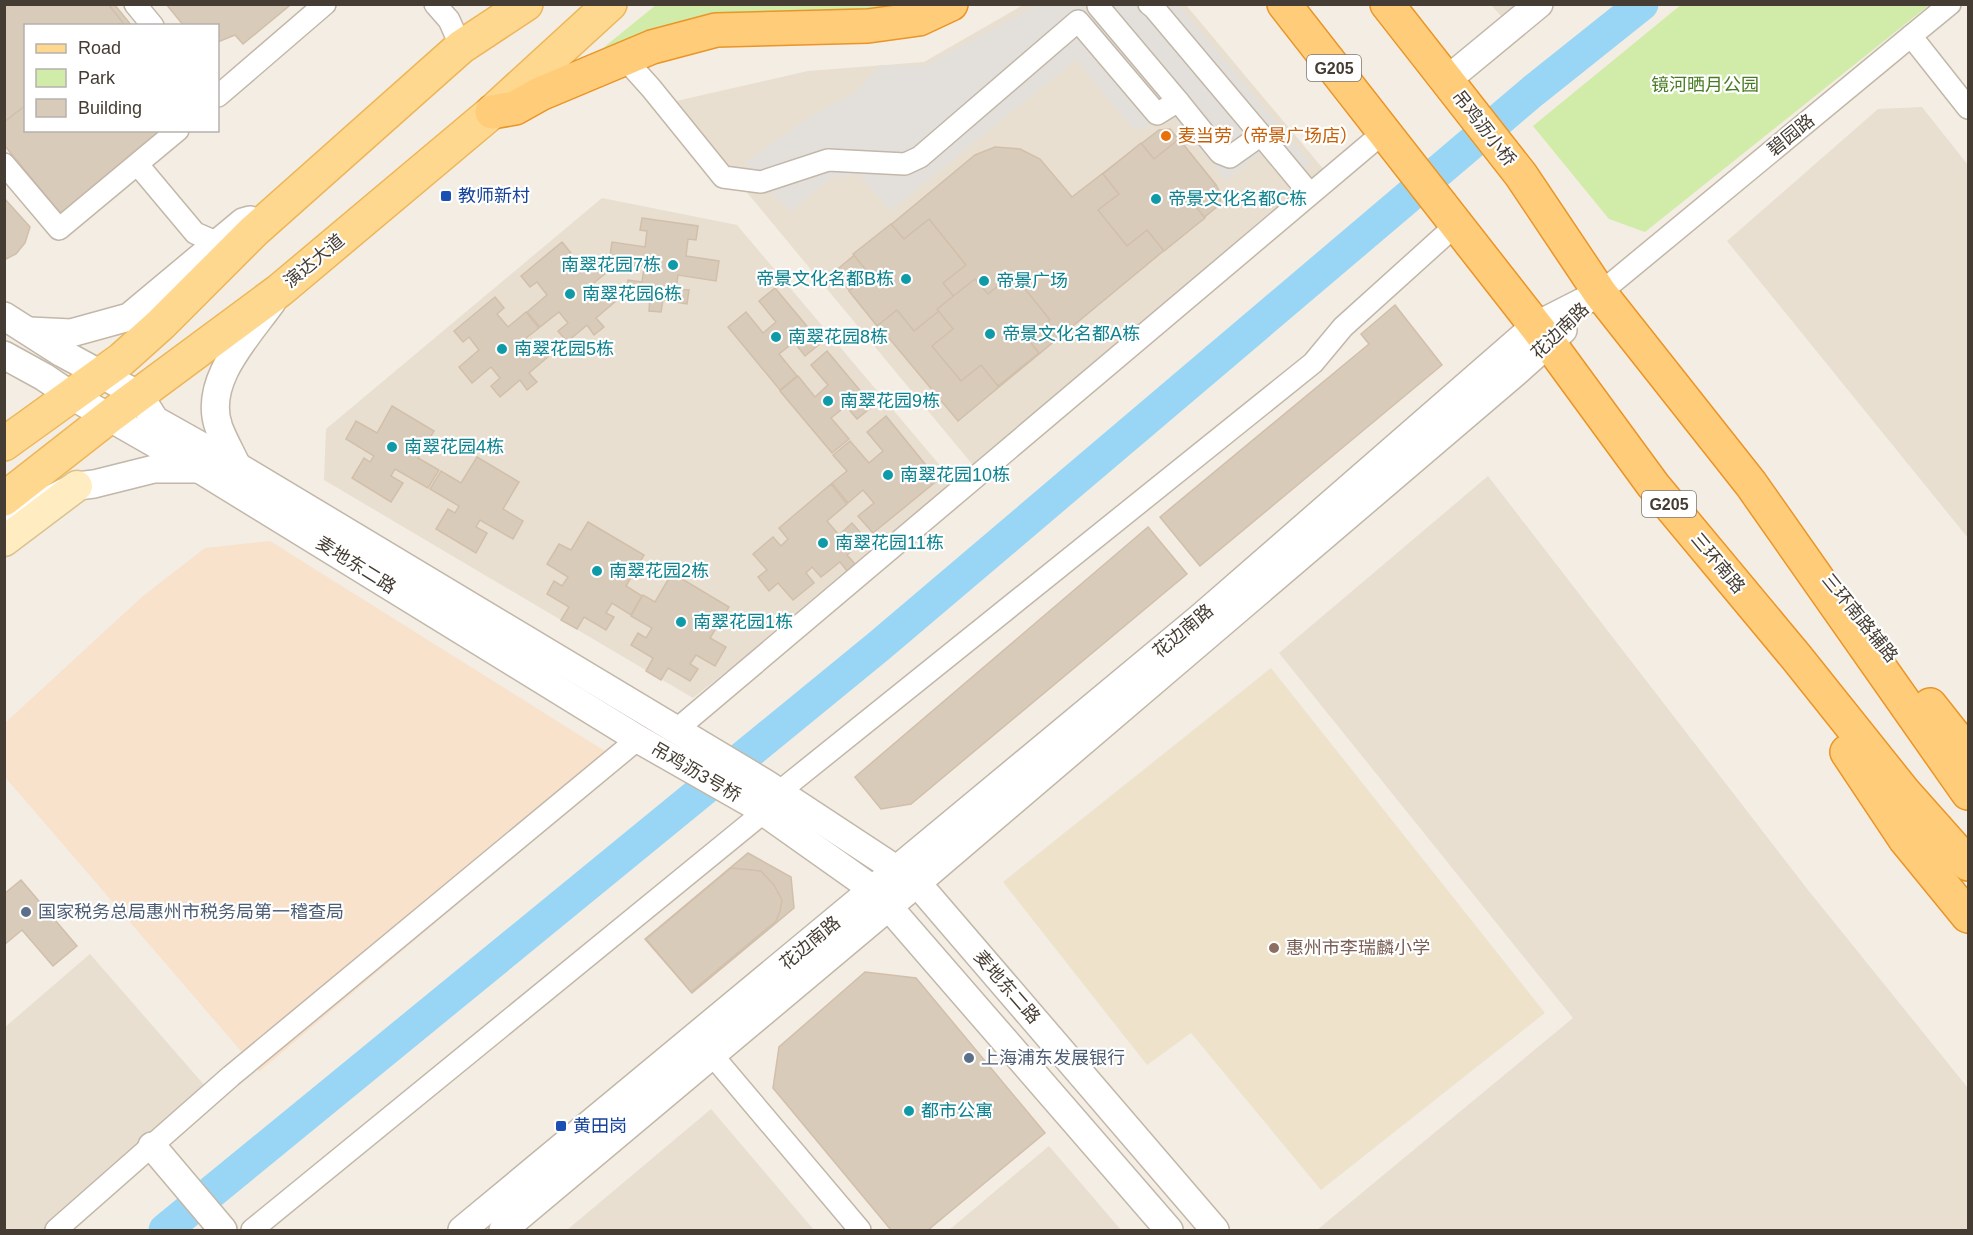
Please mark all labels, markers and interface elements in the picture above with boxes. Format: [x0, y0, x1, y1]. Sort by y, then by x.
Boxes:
legend [24, 24, 219, 132]
text: Road [78, 38, 121, 58]
road number: G205 [1307, 55, 1361, 81]
text: Park [78, 68, 116, 88]
park label: 镜河晒月公园 [1651, 75, 1759, 95]
street label: 吊鸡沥小桥 [1448, 86, 1520, 170]
text: Building [78, 98, 142, 118]
street label: 碧园路 [1764, 110, 1818, 160]
place label: 麦当劳（帝景广场店） [1178, 126, 1358, 146]
marker: 麦当劳（帝景广场店） [1159, 129, 1173, 143]
place label: 教师新村 [458, 186, 530, 206]
marker: 教师新村 [439, 189, 453, 203]
place label: 帝景文化名都C栋 [1168, 189, 1307, 209]
marker: 帝景文化名都C栋 [1149, 192, 1163, 206]
street label: 演达大道 [280, 230, 348, 292]
place label: 南翠花园7栋 [561, 255, 661, 275]
marker: 南翠花园7栋 [666, 258, 680, 272]
place label: 帝景文化名都B栋 [756, 269, 894, 289]
place label: 帝景广场 [996, 271, 1068, 291]
marker: 帝景文化名都B栋 [899, 272, 913, 286]
marker: 帝景广场 [977, 274, 991, 288]
place label: 南翠花园6栋 [582, 284, 682, 304]
marker: 南翠花园6栋 [563, 287, 577, 301]
street label: 花边南路 [1527, 299, 1593, 363]
place label: 帝景文化名都A栋 [1002, 324, 1140, 344]
place label: 南翠花园8栋 [788, 327, 888, 347]
marker: 帝景文化名都A栋 [983, 327, 997, 341]
marker: 南翠花园8栋 [769, 330, 783, 344]
place label: 南翠花园5栋 [514, 339, 614, 359]
marker: 南翠花园5栋 [495, 342, 509, 356]
place label: 南翠花园9栋 [840, 391, 940, 411]
marker: 南翠花园9栋 [821, 394, 835, 408]
place label: 南翠花园4栋 [404, 437, 504, 457]
marker: 南翠花园4栋 [385, 440, 399, 454]
place label: 南翠花园10栋 [900, 465, 1010, 485]
marker: 南翠花园10栋 [881, 468, 895, 482]
road number: G205 [1642, 491, 1696, 517]
street label: 三环南路 [1687, 529, 1749, 597]
street label: 麦地东二路 [313, 533, 399, 597]
place label: 南翠花园11栋 [835, 533, 944, 553]
marker: 南翠花园11栋 [816, 536, 830, 550]
place label: 南翠花园2栋 [609, 561, 709, 581]
marker: 南翠花园2栋 [590, 564, 604, 578]
street label: 三环南路辅路 [1818, 570, 1902, 666]
street label: 花边南路 [1149, 600, 1217, 662]
place label: 南翠花园1栋 [693, 612, 793, 632]
marker: 南翠花园1栋 [674, 615, 688, 629]
street label: 吊鸡沥3号桥 [648, 738, 744, 806]
place label: 国家税务总局惠州市税务局第一稽查局 [38, 902, 344, 922]
marker: 国家税务总局惠州市税务局第一稽查局 [19, 905, 33, 919]
street label: 花边南路 [776, 912, 844, 974]
place label: 惠州市李瑞麟小学 [1286, 938, 1430, 958]
marker: 惠州市李瑞麟小学 [1267, 941, 1281, 955]
street label: 麦地东二路 [970, 946, 1044, 1028]
place label: 上海浦东发展银行 [981, 1048, 1125, 1068]
marker: 上海浦东发展银行 [962, 1051, 976, 1065]
place label: 都市公寓 [921, 1101, 993, 1121]
marker: 都市公寓 [902, 1104, 916, 1118]
place label: 黄田岗 [573, 1116, 627, 1136]
marker: 黄田岗 [554, 1119, 568, 1133]

